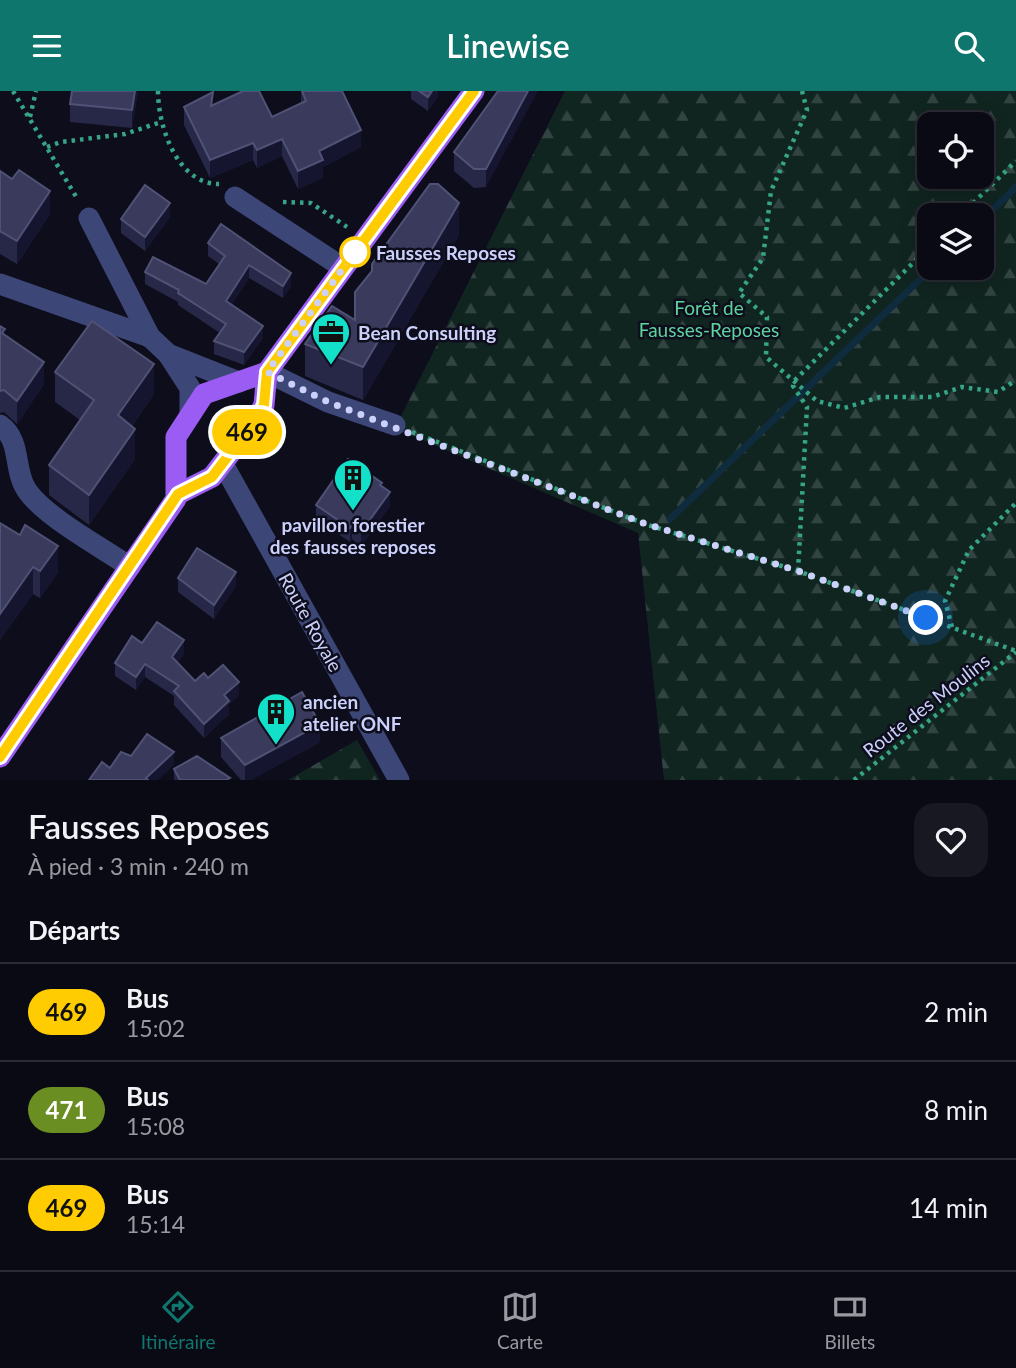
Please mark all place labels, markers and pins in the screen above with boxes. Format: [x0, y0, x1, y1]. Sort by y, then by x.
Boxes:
marker: Fausses Reposes [340, 237, 370, 267]
place label: Fausses Reposes [376, 241, 516, 264]
office icon: Bean Consulting [310, 311, 352, 366]
place label: Bean Consulting [358, 321, 496, 344]
building icon: pavillon forestier des fausses reposes [332, 457, 374, 512]
place label: pavillon forestier des fausses reposes [270, 513, 436, 558]
place label: ancien atelier ONF [303, 690, 402, 735]
building icon: ancien atelier ONF [255, 691, 297, 746]

